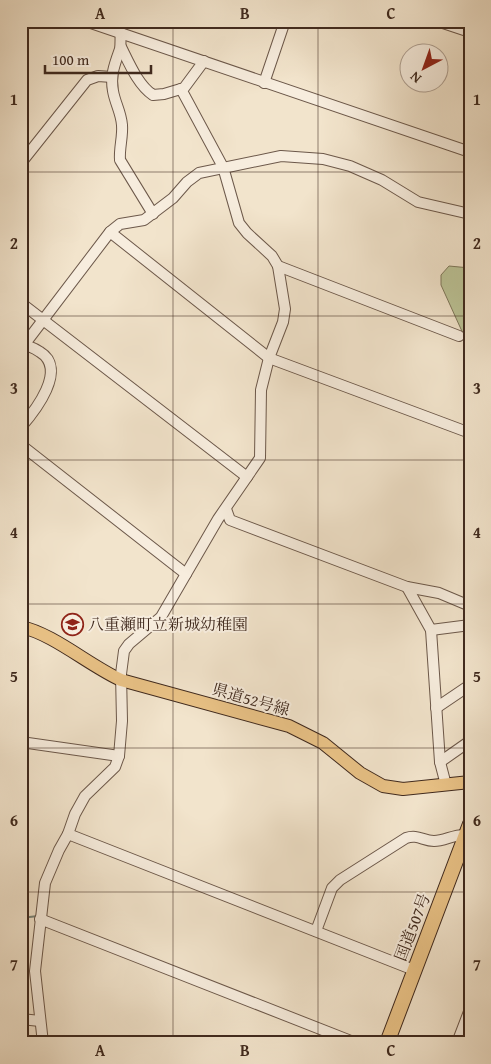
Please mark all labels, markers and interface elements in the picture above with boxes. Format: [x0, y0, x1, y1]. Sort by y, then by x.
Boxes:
text: A [95, 1, 106, 25]
text: B [240, 1, 250, 25]
text: C [386, 1, 396, 25]
scale bar [45, 42, 151, 74]
north arrow [398, 42, 448, 92]
text: 100 m [52, 49, 90, 70]
text: N [405, 67, 426, 88]
text: 1 [10, 87, 18, 111]
text: 1 [473, 87, 481, 111]
text: 2 [10, 231, 18, 255]
text: 2 [473, 231, 481, 255]
text: 3 [10, 376, 18, 400]
text: 3 [473, 376, 481, 400]
text: 4 [10, 520, 18, 544]
text: 4 [473, 520, 481, 544]
school or university icon: 八重瀬町立新城幼稚園 [60, 612, 84, 636]
place label: 八重瀬町立新城幼稚園 [88, 612, 248, 636]
text: 5 [10, 664, 18, 688]
text: 5 [473, 664, 481, 688]
street label: 県道52号線 [210, 677, 292, 721]
text: 6 [10, 808, 18, 832]
text: 6 [473, 808, 481, 832]
street label: 国道507号 [388, 889, 436, 965]
text: 7 [10, 952, 18, 976]
text: 7 [473, 952, 481, 976]
text: A [95, 1038, 106, 1062]
text: B [240, 1038, 250, 1062]
text: C [386, 1038, 396, 1062]

